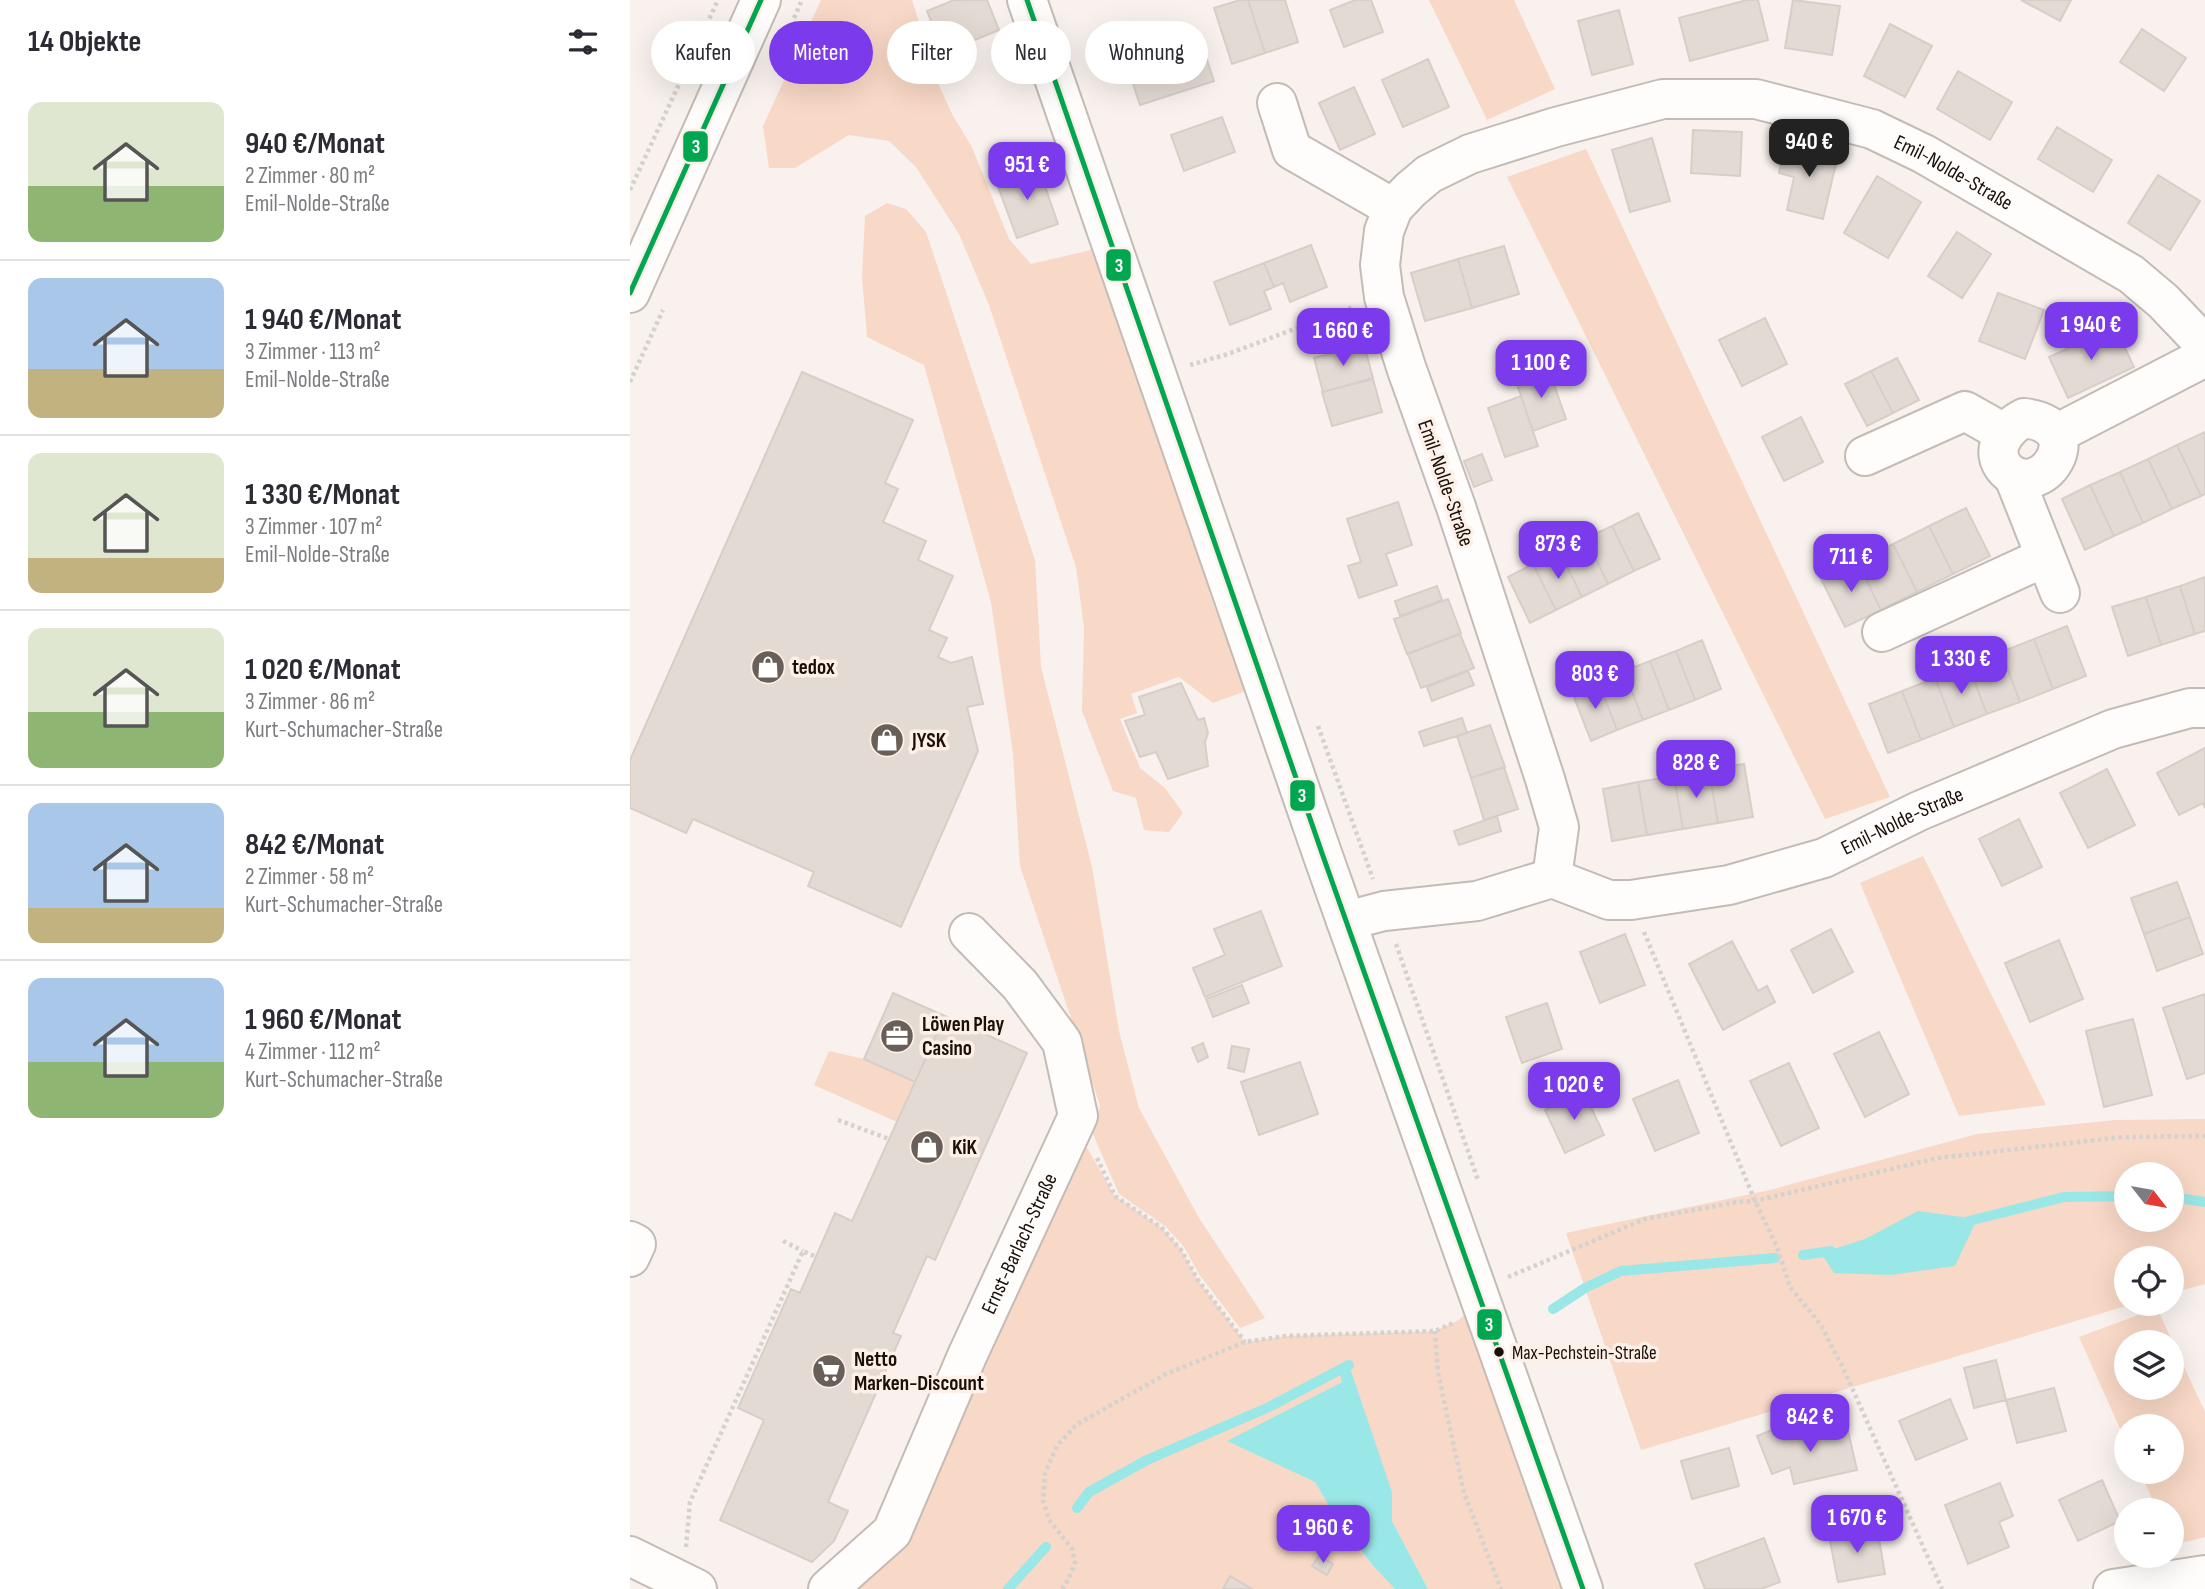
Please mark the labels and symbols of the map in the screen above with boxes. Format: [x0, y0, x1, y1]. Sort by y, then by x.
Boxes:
pin: 940 € [1760, 120, 1858, 179]
line badge: 3 [682, 130, 709, 163]
street label: Emil-Nolde-Straße [1890, 130, 2017, 216]
text: 3 [692, 136, 700, 159]
pin: 951 € [978, 142, 1076, 202]
line badge: 3 [1105, 248, 1132, 282]
text: 3 [1115, 255, 1123, 278]
pin: 1 940 € [2026, 302, 2156, 362]
pin: 1 660 € [1278, 308, 1408, 368]
pin: 1 100 € [1476, 340, 1606, 400]
street label: Emil-Nolde-Straße [1412, 417, 1479, 550]
pin: 873 € [1509, 522, 1607, 581]
pin: 711 € [1802, 534, 1900, 594]
pin: 1 330 € [1896, 636, 2026, 696]
shop icon: tedox [749, 648, 787, 686]
pin: 803 € [1546, 652, 1644, 711]
place label: tedox [792, 655, 835, 680]
shop icon: JYSK [868, 721, 906, 759]
place label: JYSK [911, 728, 947, 753]
pin: 828 € [1647, 740, 1745, 800]
line badge: 3 [1289, 779, 1316, 812]
street label: Emil-Nolde-Straße [1837, 782, 1967, 861]
text: 3 [1298, 785, 1306, 808]
place label: Löwen Play Casino [922, 1012, 1005, 1061]
office icon: Löwen Play Casino [878, 1017, 916, 1055]
pin: 1 020 € [1509, 1062, 1639, 1122]
shop icon: KiK [908, 1128, 946, 1166]
place label: KiK [952, 1135, 978, 1160]
north arrow [2114, 1162, 2184, 1232]
street label: Ernst-Barlach-Straße [976, 1169, 1063, 1318]
line badge: 3 [1476, 1308, 1503, 1341]
text: 3 [1485, 1314, 1493, 1337]
place label: Max-Pechstein-Straße [1512, 1342, 1657, 1365]
marker: Max-Pechstein-Straße [1492, 1345, 1506, 1359]
place label: Netto Marken-Discount [854, 1347, 984, 1396]
supermarket icon: Netto Marken-Discount [810, 1352, 848, 1390]
pin: 842 € [1761, 1394, 1859, 1454]
pin: 1 670 € [1792, 1496, 1922, 1555]
pin: 1 960 € [1258, 1506, 1388, 1565]

